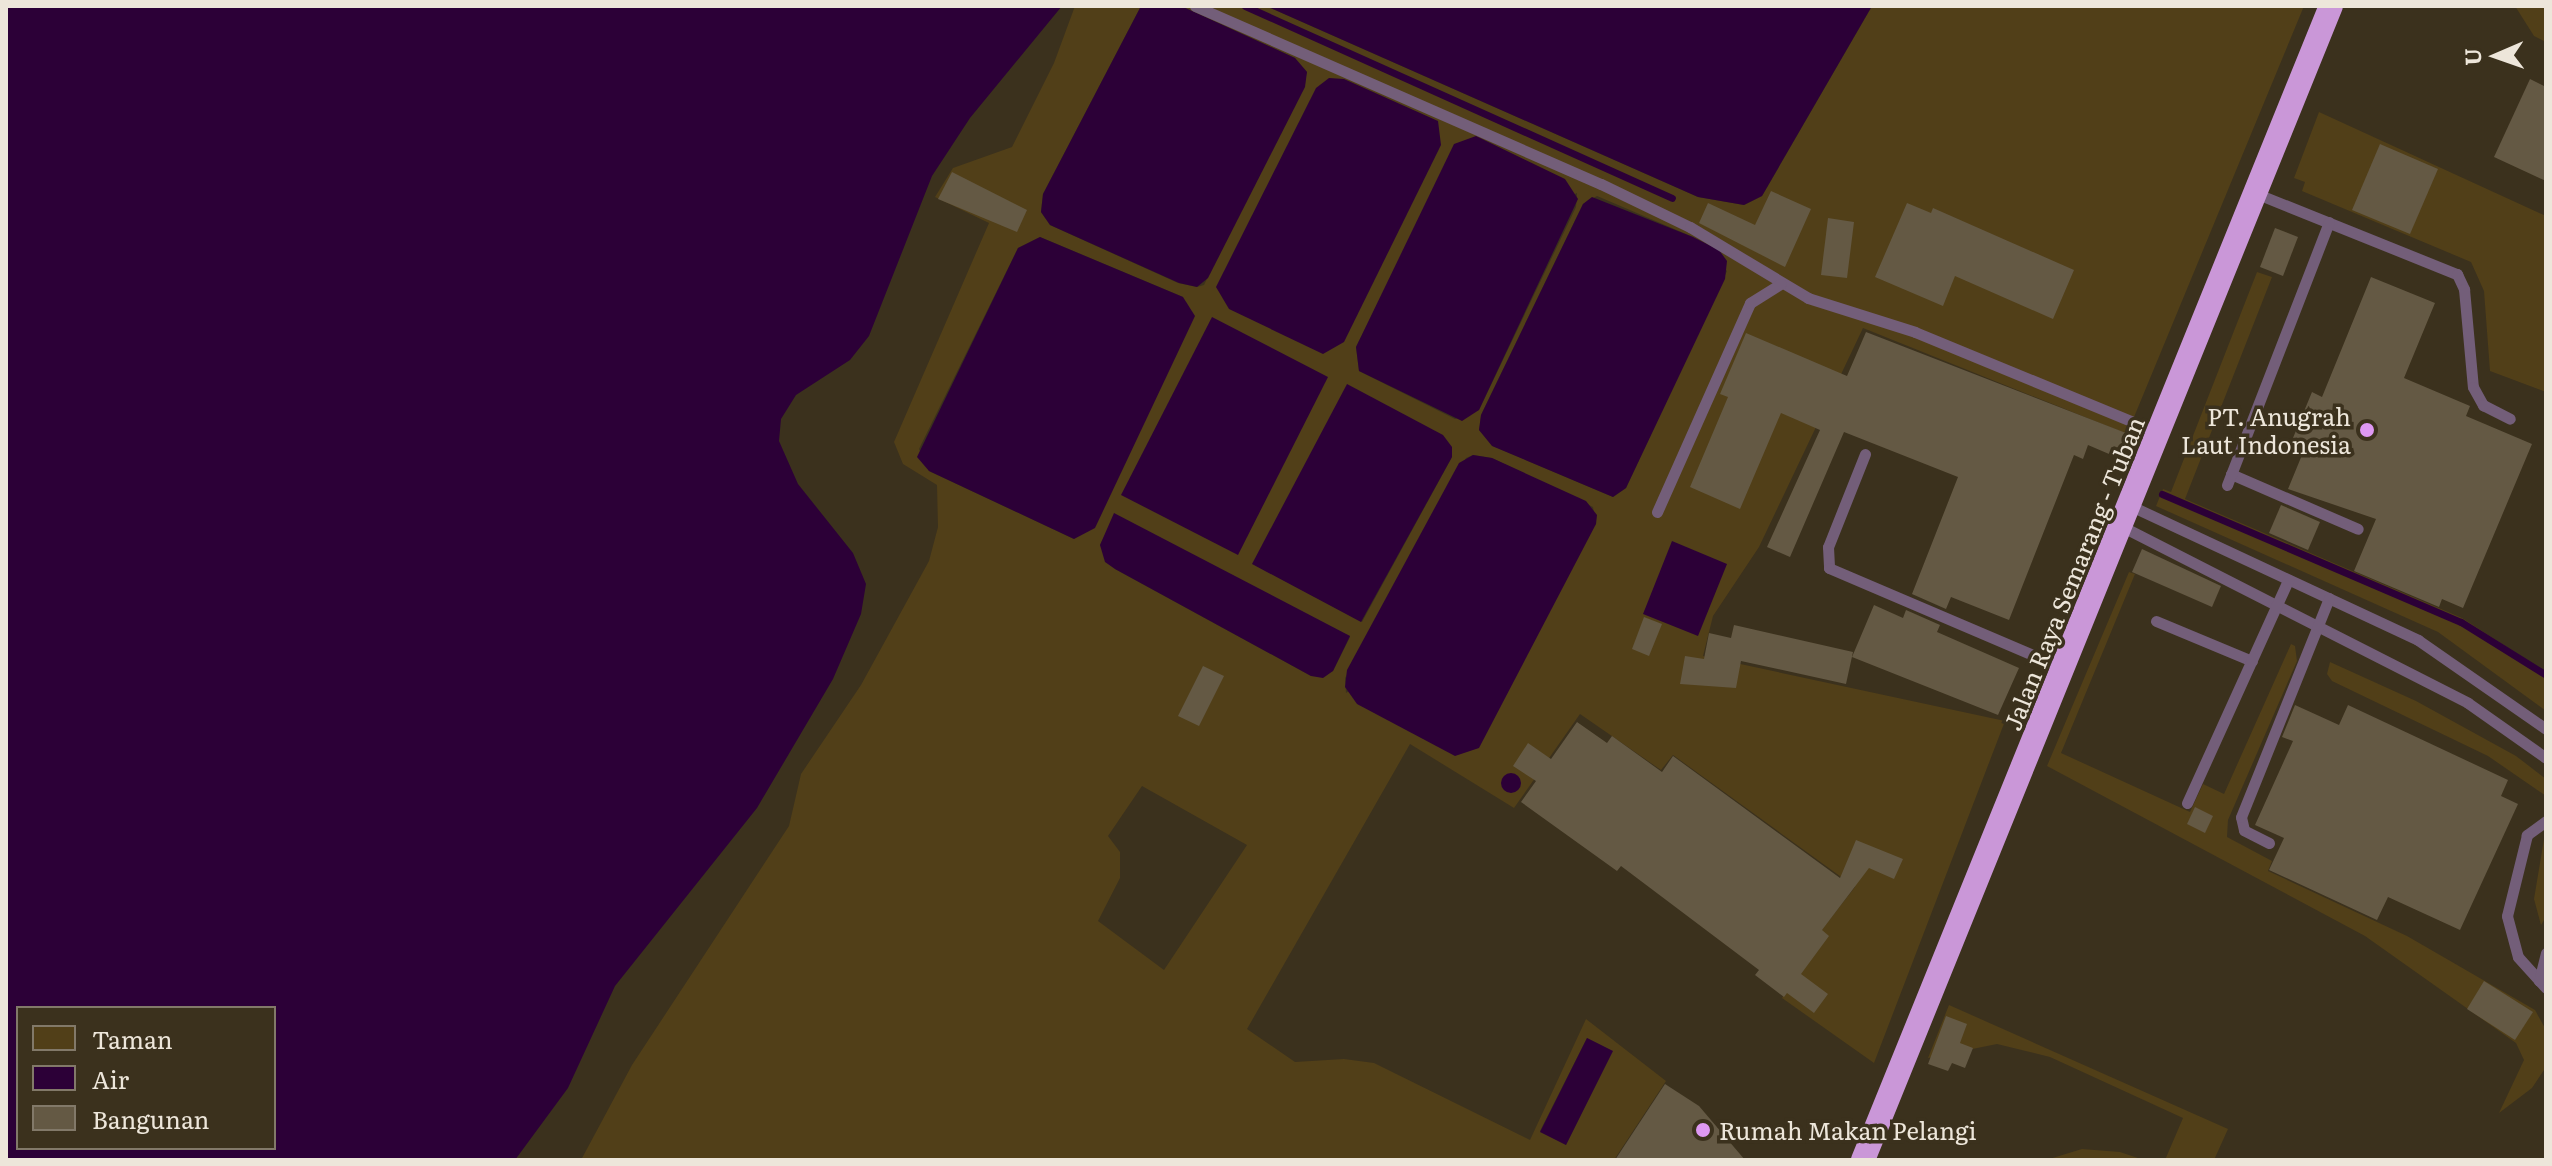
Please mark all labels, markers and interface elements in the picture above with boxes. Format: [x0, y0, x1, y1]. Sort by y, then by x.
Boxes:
north arrow [2456, 16, 2536, 96]
text: U [2455, 48, 2488, 66]
place label: PT. Anugrah Laut Indonesia [2181, 402, 2351, 458]
street label: Jalan Raya Semarang - Tuban [1997, 412, 2149, 734]
marker: PT. Anugrah Laut Indonesia [2358, 421, 2376, 439]
legend [16, 1006, 276, 1150]
text: Taman [92, 1021, 173, 1056]
text: Air [92, 1061, 129, 1096]
text: Bangunan [92, 1101, 210, 1136]
place label: Rumah Makan Pelangi [1719, 1116, 1977, 1144]
marker: Rumah Makan Pelangi [1694, 1121, 1712, 1139]

